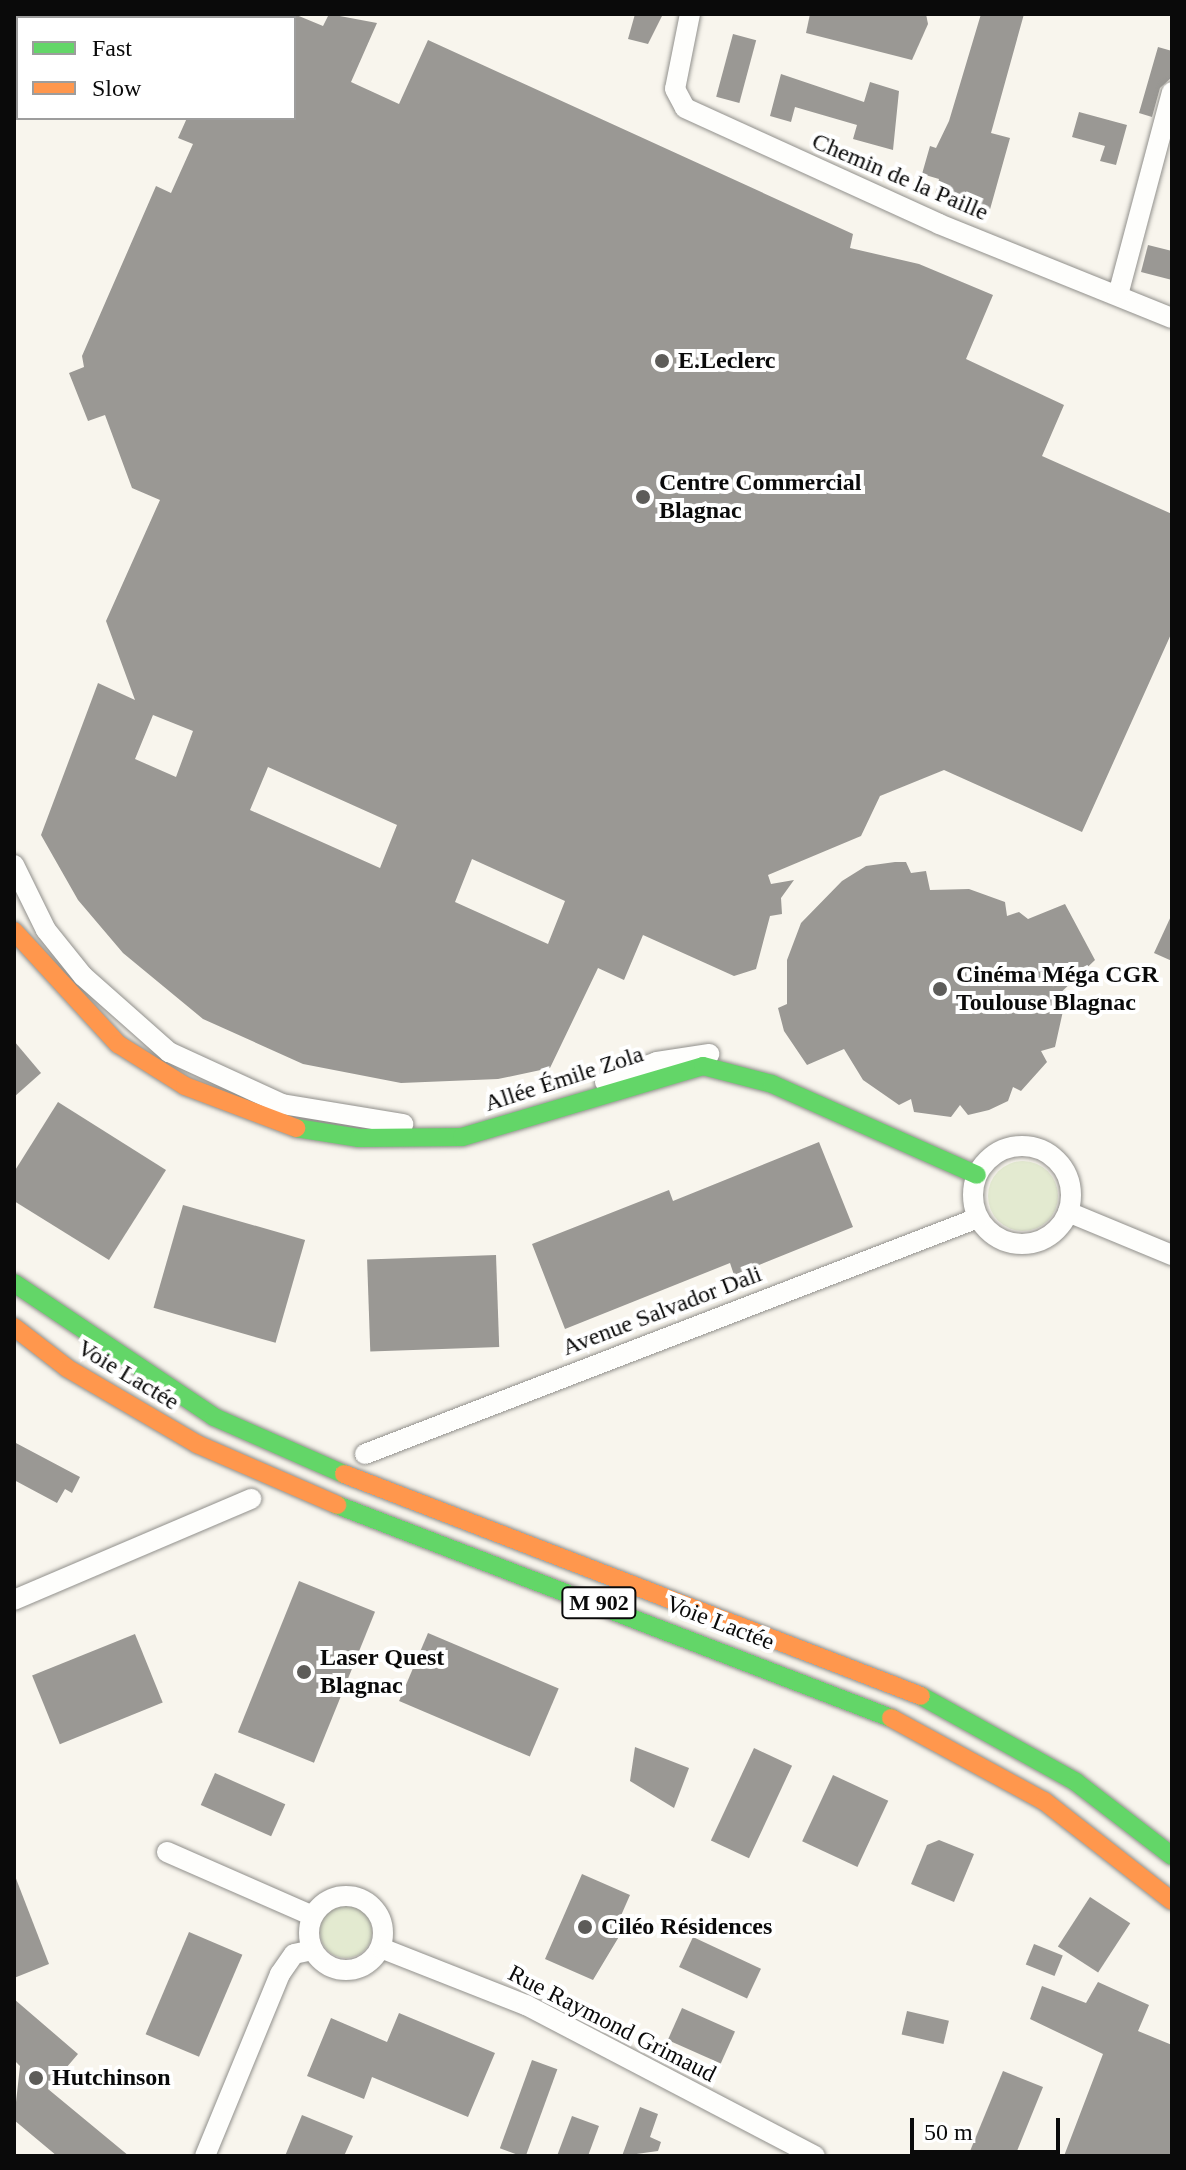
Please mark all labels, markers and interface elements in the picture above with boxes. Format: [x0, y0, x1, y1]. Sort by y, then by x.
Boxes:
legend [16, 16, 296, 120]
text: Fast [92, 35, 132, 61]
text: Slow [92, 75, 141, 101]
street label: Chemin de la Paille [808, 127, 992, 227]
place label: E.Leclerc [678, 347, 776, 375]
marker: E.Leclerc [653, 352, 671, 370]
place label: Centre Commercial Blagnac [659, 469, 861, 525]
marker: Centre Commercial Blagnac [634, 488, 652, 506]
place label: Cinéma Méga CGR Toulouse Blagnac [956, 961, 1159, 1017]
marker: Cinéma Méga CGR Toulouse Blagnac [931, 980, 949, 998]
street label: Allée Émile Zola [481, 1040, 647, 1118]
street label: Avenue Salvador Dali [558, 1260, 766, 1362]
street label: Voie Lactée [72, 1333, 184, 1417]
road number: M 902 [561, 1585, 637, 1621]
street label: Voie Lactée [662, 1589, 778, 1657]
place label: Laser Quest Blagnac [320, 1644, 445, 1700]
marker: Laser Quest Blagnac [295, 1663, 313, 1681]
place label: Ciléo Résidences [601, 1913, 772, 1941]
marker: Ciléo Résidences [576, 1918, 594, 1936]
street label: Rue Raymond Grimaud [503, 1959, 721, 2089]
place label: Hutchinson [52, 2064, 171, 2092]
marker: Hutchinson [27, 2069, 45, 2087]
scale bar [914, 2102, 1064, 2152]
text: 50 m [924, 2119, 973, 2145]

